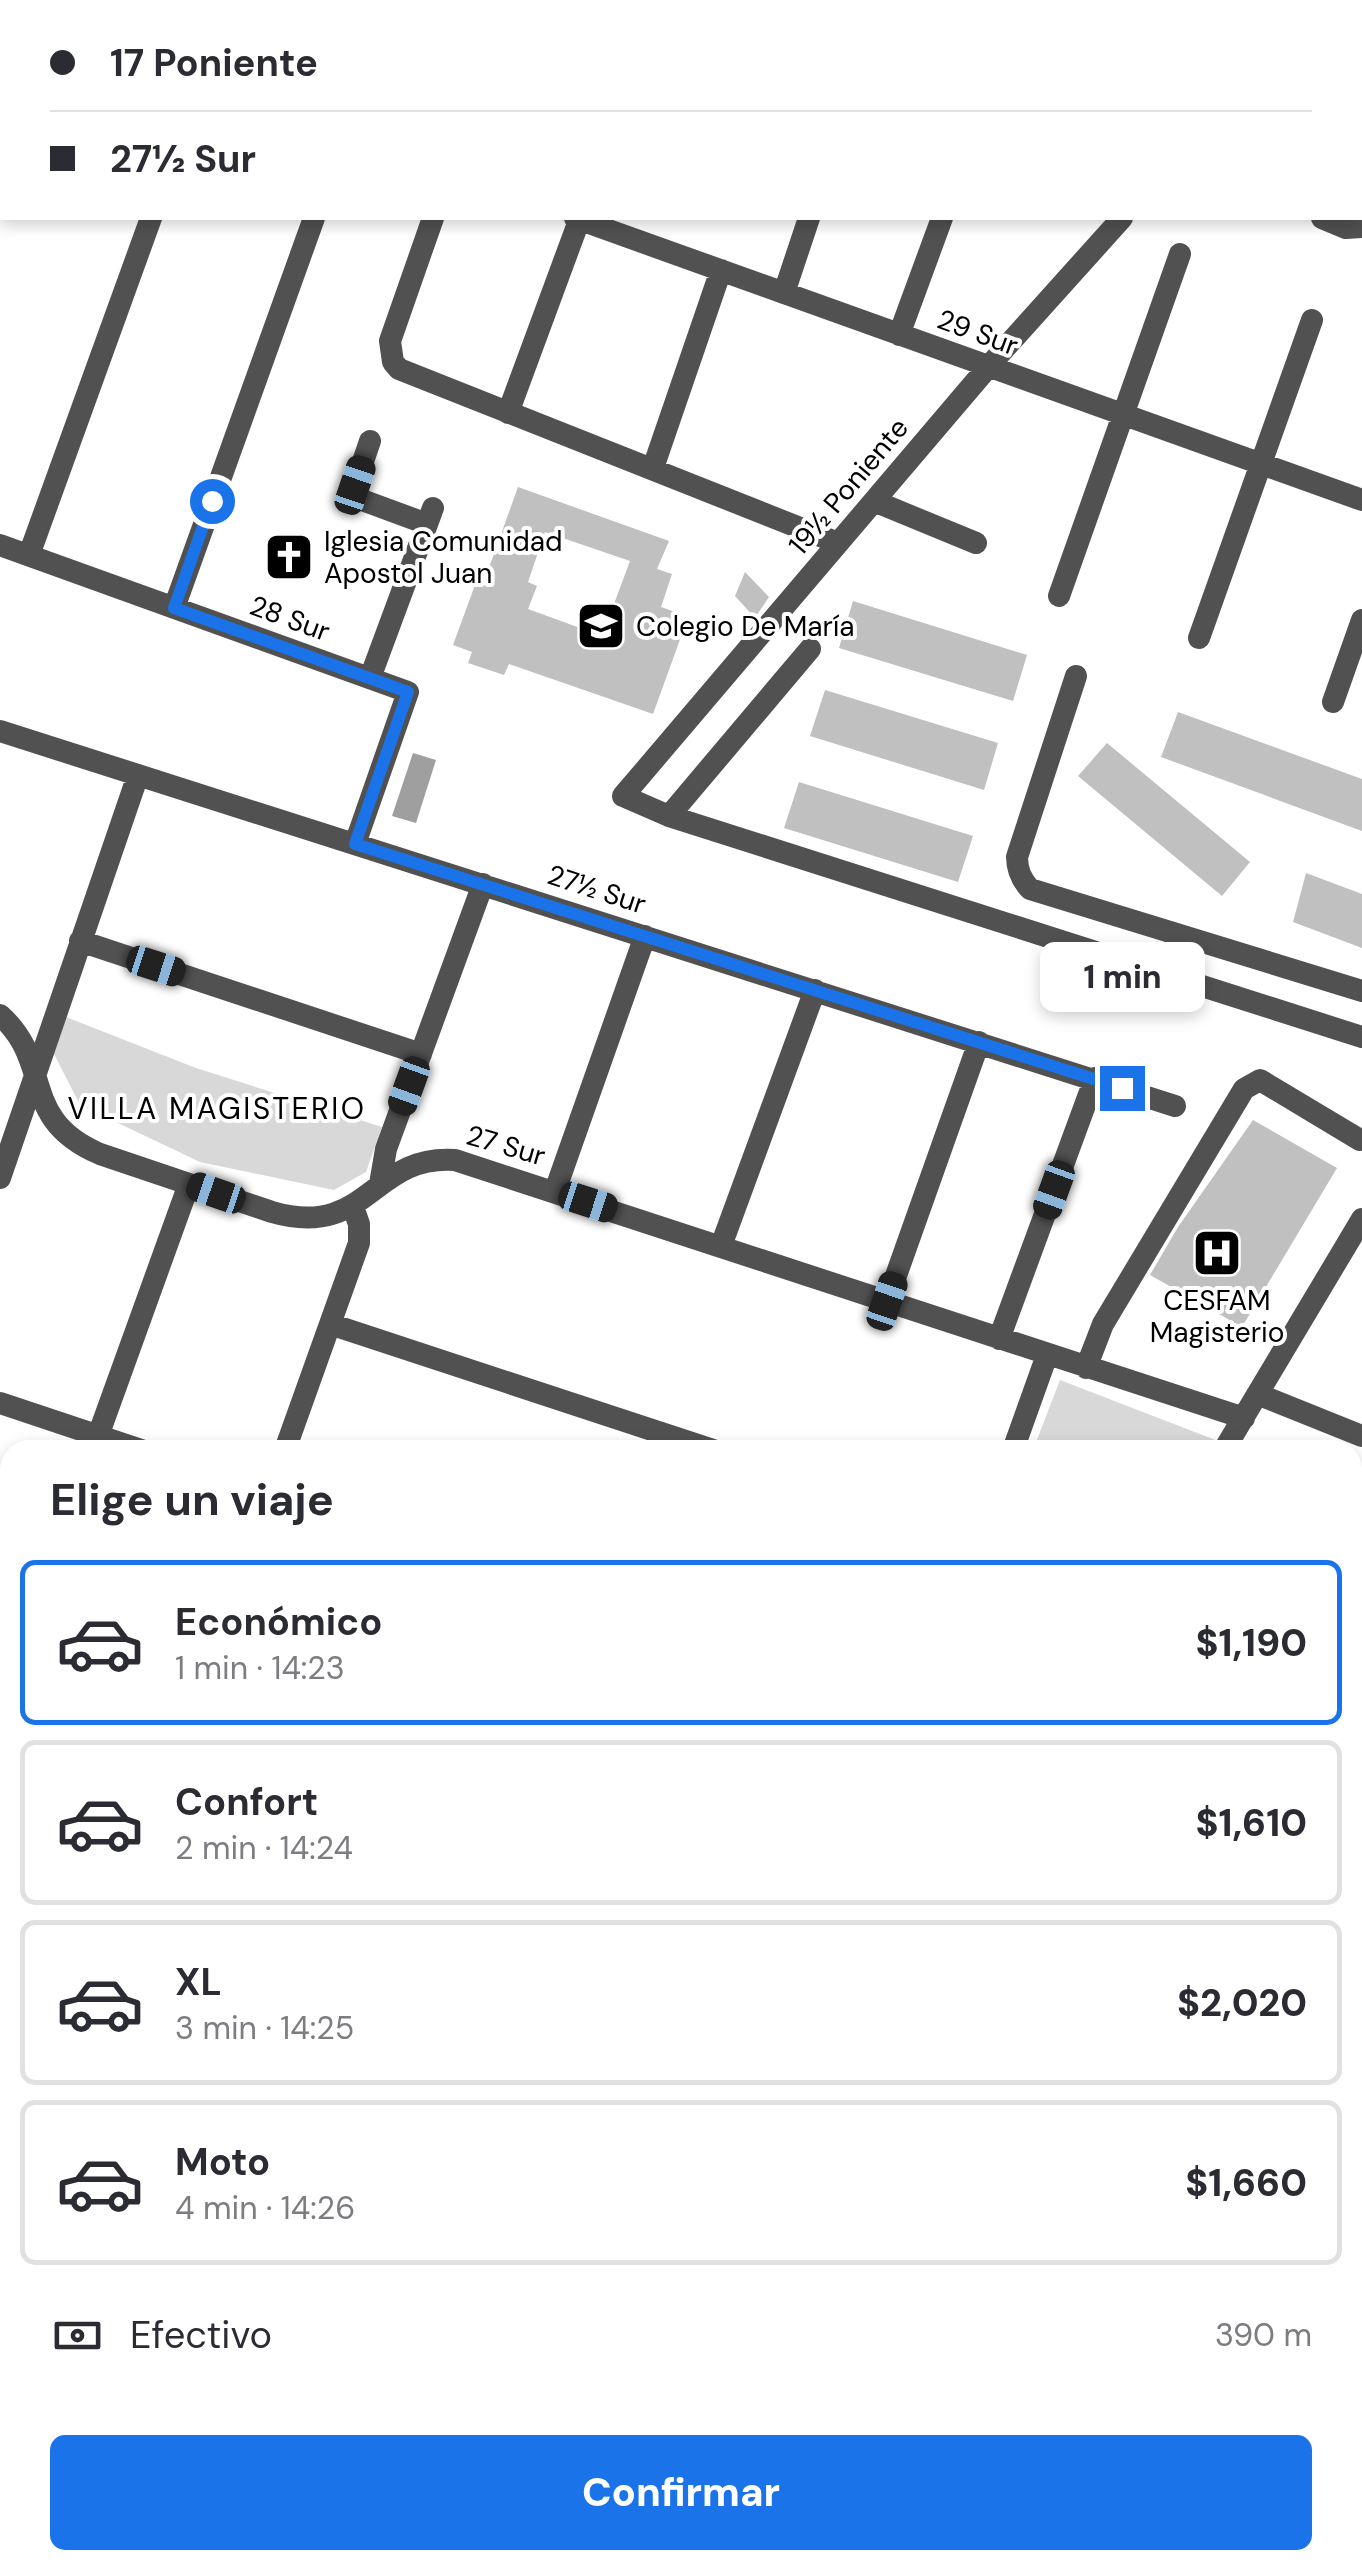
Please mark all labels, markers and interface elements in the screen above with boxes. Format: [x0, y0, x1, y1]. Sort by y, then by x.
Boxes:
text: 17 Poniente [110, 38, 318, 88]
text: 27½ Sur [110, 134, 256, 184]
street label: 29 Sur [932, 301, 1023, 364]
street label: 19½ Poniente [780, 410, 917, 563]
car [331, 452, 379, 518]
route start [190, 479, 235, 524]
place label: Iglesia Comunidad Apostol Juan [324, 523, 563, 592]
church icon: Iglesia Comunidad Apostol Juan [263, 531, 315, 583]
street label: 28 Sur [245, 587, 335, 650]
school or university icon: Colegio De María [575, 600, 627, 652]
place label: Colegio De María [636, 608, 854, 645]
street label: 27½ Sur [543, 856, 651, 923]
car [123, 942, 189, 990]
callout: 1 min [1040, 943, 1204, 1013]
text: 1 min [1083, 956, 1162, 998]
car [385, 1053, 433, 1119]
route end [1100, 1066, 1145, 1111]
district label: VILLA MAGISTERIO [67, 1089, 367, 1128]
street label: 27 Sur [462, 1117, 550, 1174]
car [1030, 1157, 1078, 1223]
car [183, 1169, 249, 1217]
car [555, 1178, 621, 1226]
hospital icon: CESFAM Magisterio [1191, 1227, 1243, 1279]
car [863, 1268, 911, 1334]
place label: CESFAM Magisterio [1150, 1282, 1284, 1351]
text: Elige un viaje [50, 1470, 334, 1529]
text: Económico [175, 1597, 382, 1647]
icon: car [55, 1598, 145, 1688]
text: $1,190 [1195, 1618, 1307, 1668]
text: 1 min · 14:23 [175, 1647, 345, 1689]
text: Confort [175, 1777, 318, 1827]
icon: car [55, 1778, 145, 1868]
text: $1,610 [1195, 1798, 1307, 1848]
text: 2 min · 14:24 [175, 1827, 353, 1869]
text: XL [175, 1957, 222, 2007]
icon: car [55, 1958, 145, 2048]
text: $2,020 [1177, 1978, 1307, 2028]
text: 3 min · 14:25 [175, 2007, 354, 2049]
text: Moto [175, 2137, 270, 2187]
icon: car [55, 2138, 145, 2228]
text: $1,660 [1185, 2158, 1307, 2208]
text: 4 min · 14:26 [175, 2187, 355, 2229]
icon: cash [50, 2308, 105, 2363]
text: Efectivo [130, 2310, 272, 2360]
text: 390 m [1215, 2314, 1312, 2356]
button: Confirmar [50, 2435, 1312, 2550]

